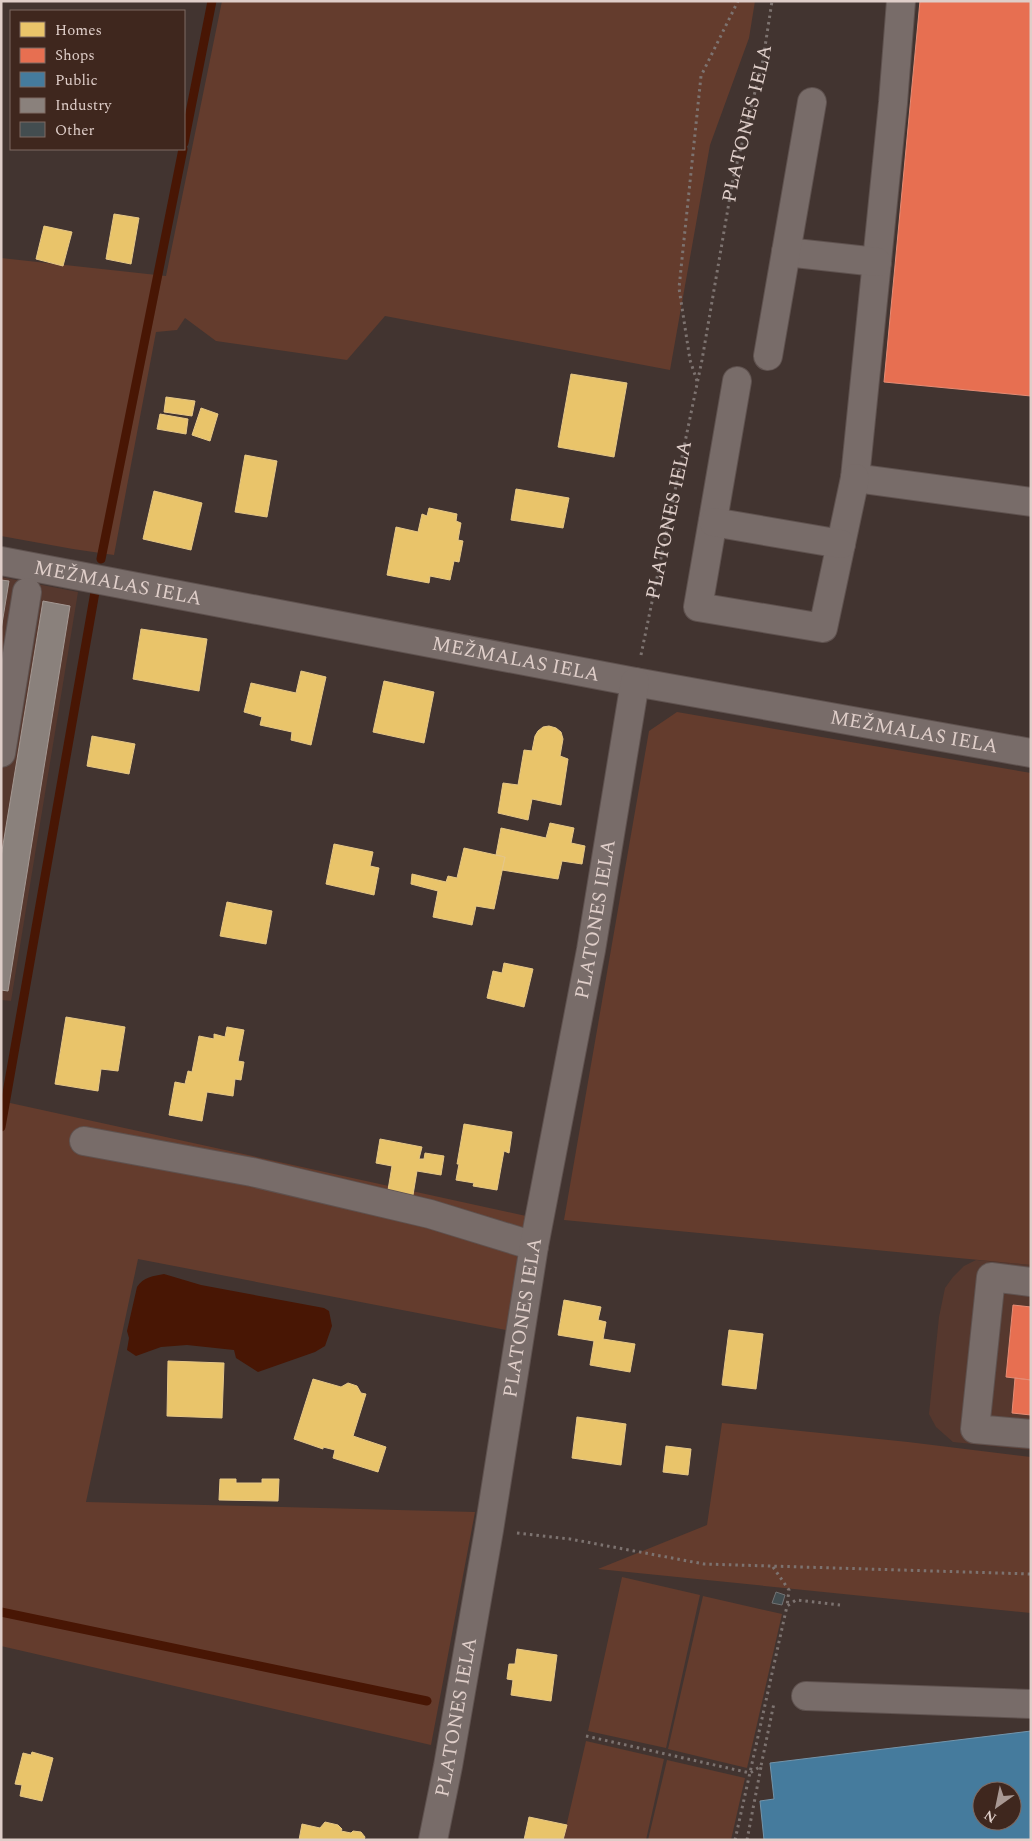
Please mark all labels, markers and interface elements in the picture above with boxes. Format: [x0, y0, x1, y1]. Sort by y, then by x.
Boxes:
legend [10, 10, 185, 150]
text: Homes [55, 19, 102, 42]
street label: PLATONES IELA [714, 43, 780, 205]
text: Shops [55, 44, 95, 67]
text: Public [55, 69, 98, 92]
text: Industry [55, 94, 112, 117]
text: Other [55, 119, 94, 142]
street label: PLATONES IELA [638, 438, 700, 602]
street label: MEŽMALAS IELA [31, 553, 204, 614]
street label: MEŽMALAS IELA [429, 629, 602, 690]
street label: MEŽMALAS IELA [828, 702, 1001, 762]
street label: PLATONES IELA [567, 837, 624, 1002]
street label: PLATONES IELA [495, 1235, 550, 1400]
street label: PLATONES IELA [427, 1635, 485, 1800]
north arrow [972, 1781, 1022, 1831]
text: N [980, 1805, 1001, 1828]

